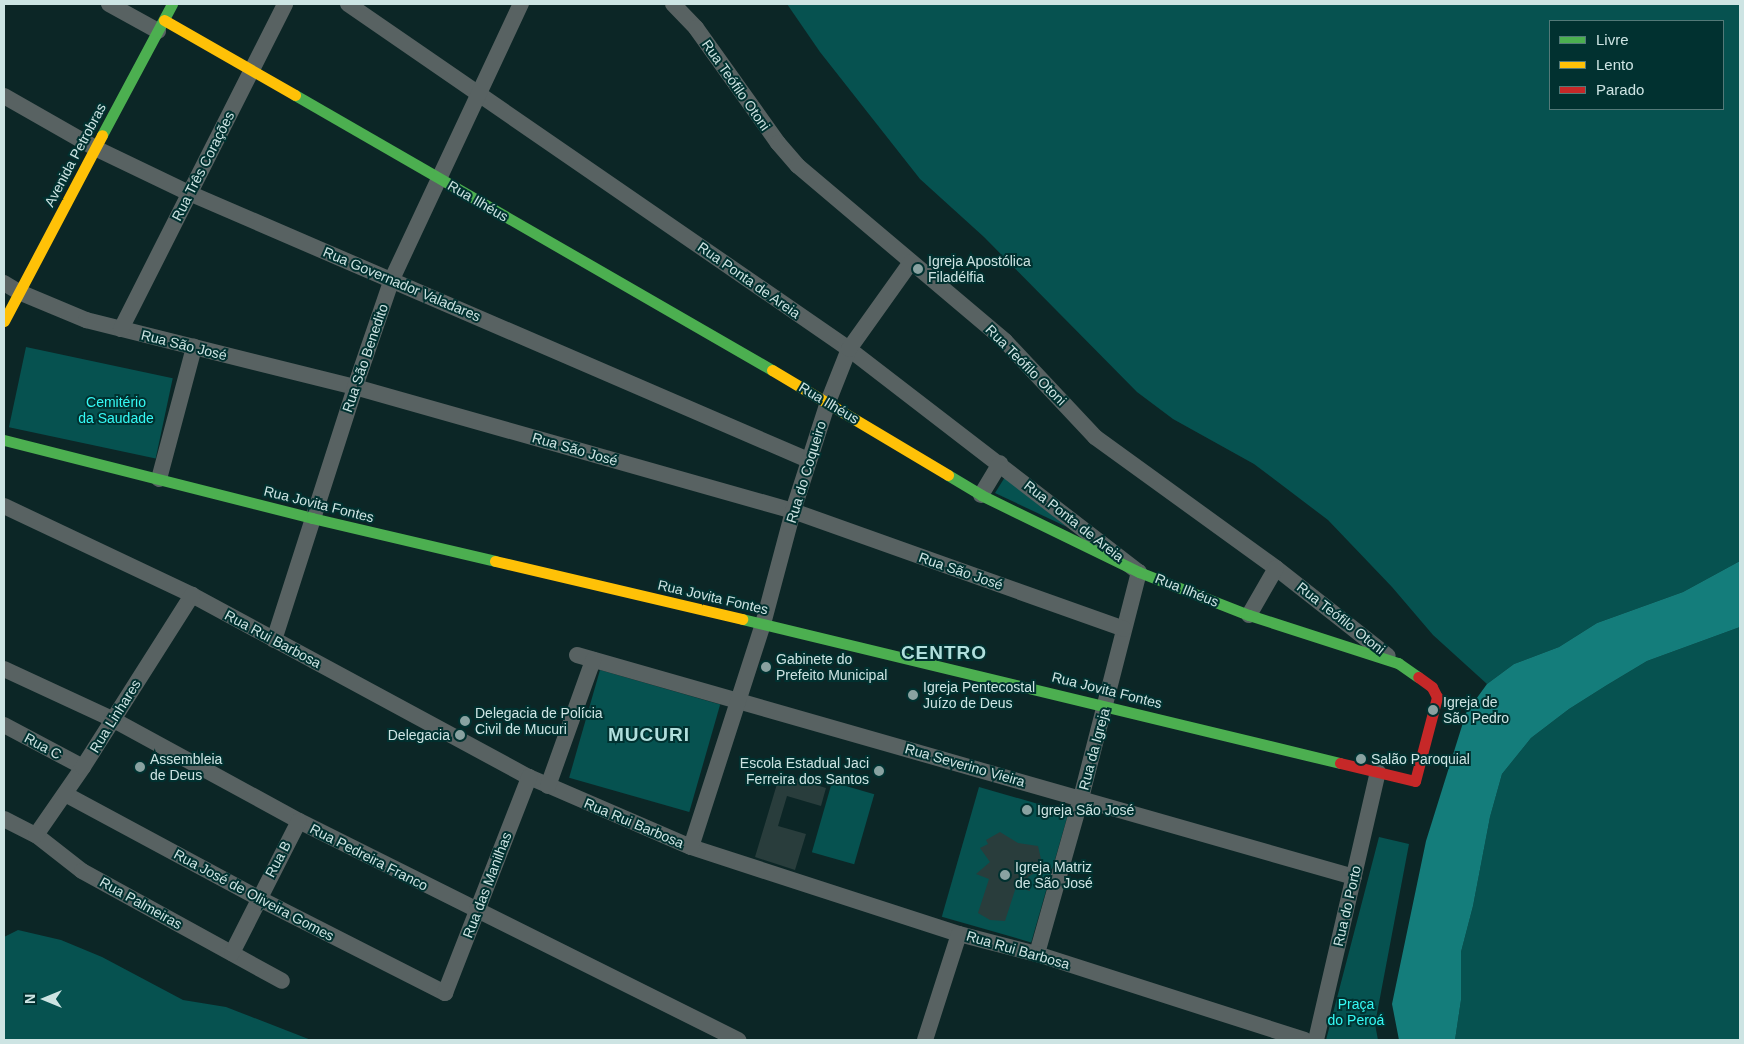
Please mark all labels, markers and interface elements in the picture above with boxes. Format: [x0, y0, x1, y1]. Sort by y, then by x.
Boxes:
legend [1549, 20, 1724, 110]
text: Livre [1596, 31, 1629, 48]
street label: Rua Teófilo Otoni [698, 36, 774, 134]
text: Lento [1596, 56, 1634, 73]
text: Parado [1596, 81, 1644, 98]
street label: Avenida Petrobras [41, 100, 109, 210]
street label: Rua Três Corações [168, 108, 238, 224]
street label: Rua Ilhéus [445, 177, 511, 225]
street label: Rua Ponta de Areia [694, 238, 804, 322]
street label: Rua Governador Valadares [321, 243, 483, 325]
place label: Igreja Apostólica Filadélfia [928, 253, 1032, 286]
marker: Igreja Apostólica Filadélfia [912, 263, 924, 275]
street label: Rua São Benedito [339, 302, 391, 414]
street label: Rua Teófilo Otoni [982, 321, 1070, 409]
street label: Rua São José [139, 326, 229, 364]
street label: Rua Ilhéus [796, 379, 862, 427]
park label: Cemitério da Saudade [78, 394, 154, 427]
street label: Rua do Coqueiro [782, 419, 830, 525]
street label: Rua São José [530, 429, 620, 469]
street label: Rua Ponta de Areia [1021, 477, 1127, 565]
street label: Rua Jovita Fontes [262, 482, 376, 526]
street label: Rua São José [917, 549, 1005, 593]
street label: Rua Ilhéus [1153, 570, 1221, 610]
street label: Rua Jovita Fontes [656, 576, 770, 618]
street label: Rua Teófilo Otoni [1294, 578, 1388, 658]
street label: Rua Rui Barbosa [222, 607, 324, 671]
district label: CENTRO [900, 642, 988, 664]
place label: Gabinete do Prefeito Municipal [776, 651, 887, 684]
marker: Gabinete do Prefeito Municipal [760, 661, 772, 673]
street label: Rua Jovita Fontes [1050, 668, 1164, 712]
street label: Rua Linhares [86, 676, 144, 756]
place label: Igreja Pentecostal Juízo de Deus [923, 679, 1035, 712]
marker: Igreja Pentecostal Juízo de Deus [907, 689, 919, 701]
place label: Igreja de São Pedro [1443, 694, 1509, 726]
marker: Igreja de São Pedro [1427, 704, 1439, 716]
place label: Delegacia de Polícia Civil de Mucuri [475, 705, 603, 738]
street label: Rua da Igreja [1075, 706, 1113, 792]
marker: Delegacia de Polícia Civil de Mucuri [459, 715, 471, 727]
district label: MUCURI [607, 724, 691, 746]
place label: Delegacia [388, 727, 450, 743]
street label: Rua C [22, 729, 64, 763]
marker: Delegacia [454, 729, 466, 741]
street label: Rua Severino Vieira [903, 740, 1027, 790]
place label: Assembleia de Deus [150, 751, 222, 784]
place label: Salão Paroquial [1371, 751, 1470, 767]
marker: Salão Paroquial [1355, 753, 1367, 765]
place label: Escola Estadual Jaci Ferreira dos Santos [740, 755, 869, 788]
marker: Assembleia de Deus [134, 761, 146, 773]
marker: Escola Estadual Jaci Ferreira dos Santos [873, 765, 885, 777]
street label: Rua Rui Barbosa [582, 794, 686, 852]
place label: Igreja São José [1037, 802, 1134, 818]
marker: Igreja São José [1021, 804, 1033, 816]
street label: Rua Pedreira Franco [307, 820, 431, 894]
street label: Rua das Manilhas [459, 830, 515, 940]
street label: Rua B [261, 838, 295, 880]
street label: Rua José de Oliveira Gomes [171, 846, 337, 944]
place label: Igreja Matriz de São José [1015, 859, 1093, 892]
street label: Rua do Porto [1330, 864, 1364, 948]
marker: Igreja Matriz de São José [999, 869, 1011, 881]
street label: Rua Palmeiras [97, 873, 185, 933]
street label: Rua Rui Barbosa [964, 927, 1072, 973]
north arrow [20, 974, 70, 1024]
text: N [22, 994, 38, 1004]
park label: Praça do Peroá [1328, 996, 1384, 1028]

